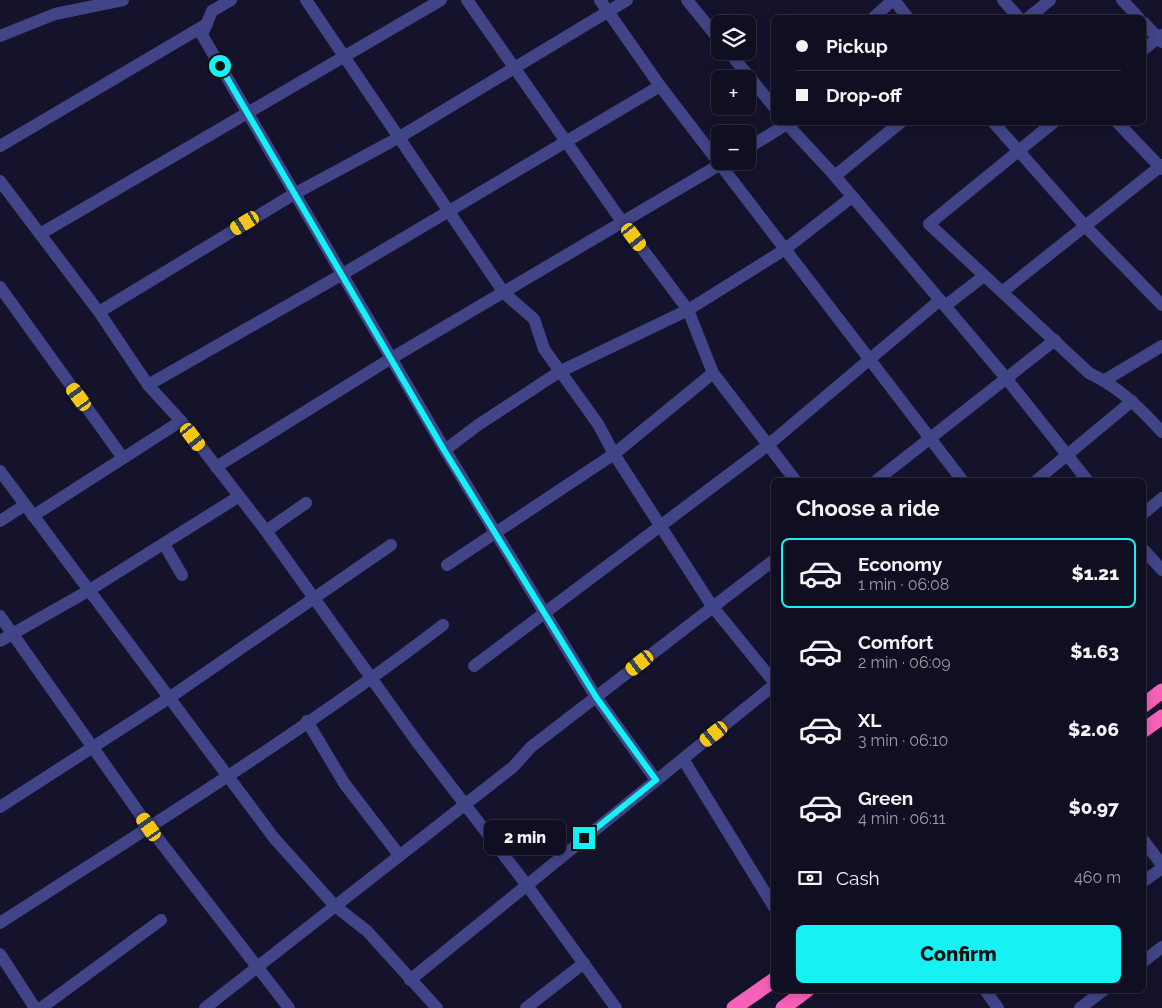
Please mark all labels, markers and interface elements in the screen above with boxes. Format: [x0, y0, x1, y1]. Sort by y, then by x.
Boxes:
map controls [711, 15, 756, 170]
button: layers [711, 15, 756, 60]
text: Pickup [826, 35, 888, 57]
route start [209, 55, 231, 77]
button: + [711, 70, 756, 115]
text: Drop-off [826, 84, 902, 106]
button: − [711, 125, 756, 170]
car [228, 209, 261, 237]
car [618, 221, 649, 253]
car [64, 380, 93, 414]
car [177, 421, 208, 453]
text: Choose a ride [796, 495, 940, 521]
icon: car [798, 551, 843, 596]
text: Economy [858, 553, 942, 575]
text: $1.21 [1072, 562, 1119, 584]
text: 1 min · 06:08 [858, 575, 949, 594]
icon: car [798, 629, 843, 674]
text: Comfort [858, 631, 933, 653]
text: $1.63 [1070, 640, 1119, 662]
car [623, 648, 656, 678]
text: 2 min · 06:09 [858, 653, 951, 672]
icon: car [798, 707, 843, 752]
text: XL [858, 709, 881, 731]
text: $2.06 [1068, 718, 1119, 740]
car [697, 719, 730, 749]
text: 3 min · 06:10 [858, 731, 948, 750]
icon: car [798, 785, 843, 830]
text: Green [858, 787, 913, 809]
text: $0.97 [1068, 796, 1119, 818]
text: 4 min · 06:11 [858, 809, 946, 828]
car [134, 810, 163, 844]
callout: 2 min [484, 820, 566, 856]
route end [573, 827, 595, 849]
text: 2 min [504, 828, 546, 847]
icon: cash [796, 864, 824, 892]
text: Cash [836, 867, 880, 889]
text: 460 m [1074, 868, 1121, 887]
button: Confirm [796, 925, 1121, 983]

